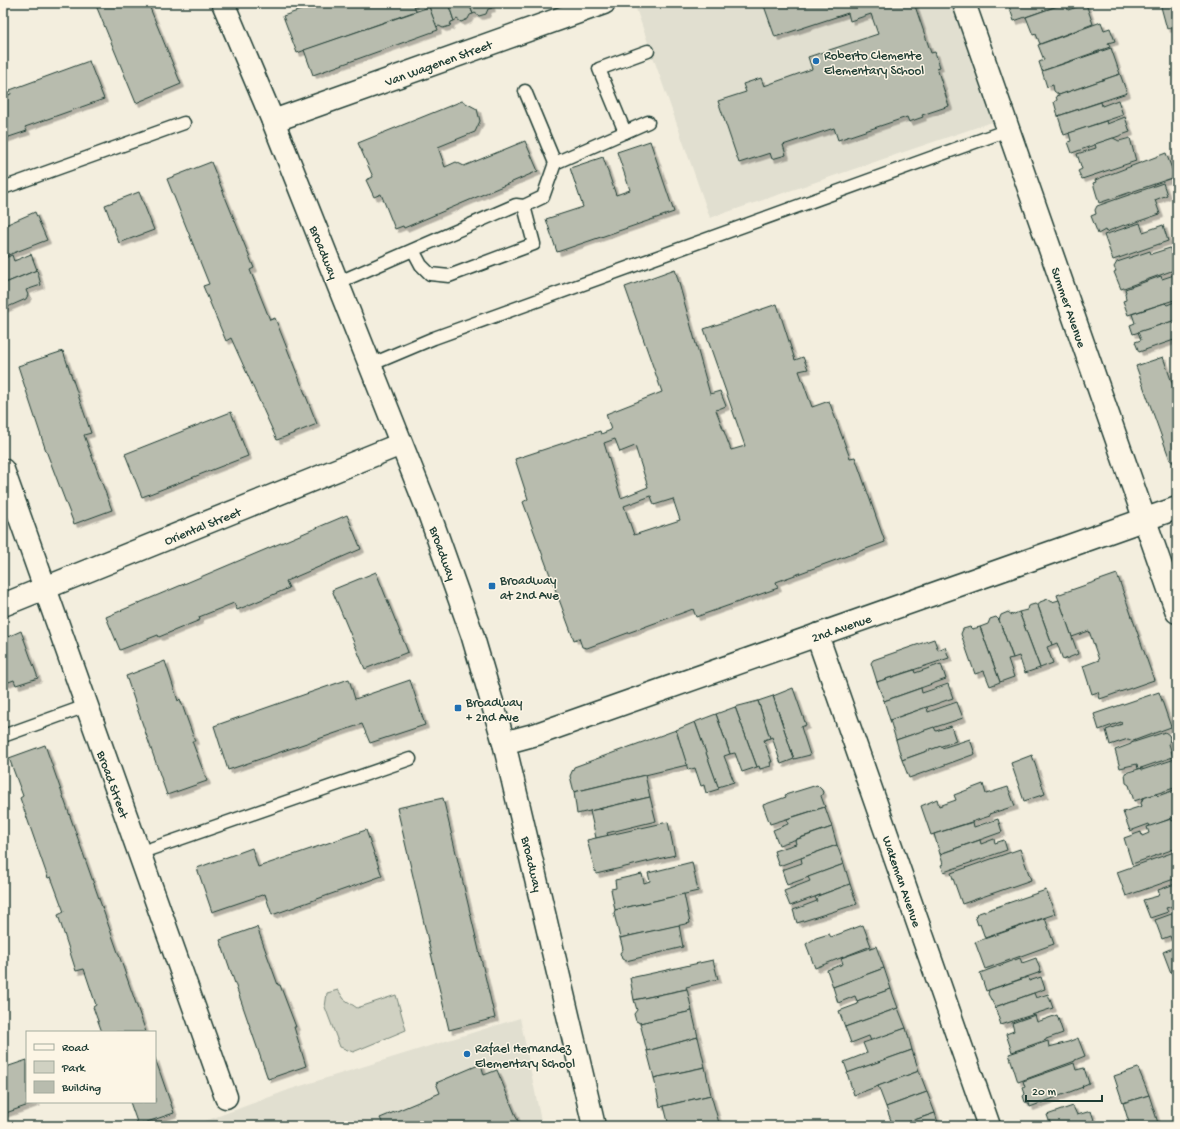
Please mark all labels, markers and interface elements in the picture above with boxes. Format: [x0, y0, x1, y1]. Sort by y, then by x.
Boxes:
street label: Van Wagenen Street [382, 37, 496, 91]
place label: Roberto Clemente Elementary School [824, 49, 924, 79]
marker: Roberto Clemente Elementary School [811, 56, 821, 66]
street label: Broadway [305, 223, 340, 283]
street label: Summer Avenue [1047, 266, 1089, 350]
street label: Oriental Street [162, 505, 245, 549]
street label: Broadway [425, 524, 459, 584]
place label: Broadway at 2nd Ave [499, 574, 559, 604]
marker: Broadway at 2nd Ave [487, 581, 497, 591]
street label: 2nd Avenue [810, 612, 874, 647]
place label: Broadway + 2nd Ave [465, 696, 523, 726]
marker: Broadway + 2nd Ave [453, 703, 463, 713]
street label: Broad Street [92, 748, 131, 822]
street label: Broadway [517, 834, 544, 894]
street label: Wakeman Avenue [878, 834, 923, 930]
legend [26, 1031, 156, 1103]
text: Road [62, 1042, 89, 1056]
place label: Rafael Hernandez Elementary School [475, 1042, 575, 1072]
marker: Rafael Hernandez Elementary School [462, 1049, 472, 1059]
text: Park [61, 1062, 87, 1076]
scale bar [1026, 1077, 1102, 1103]
text: Building [61, 1082, 101, 1096]
text: 20 m [1032, 1086, 1057, 1100]

